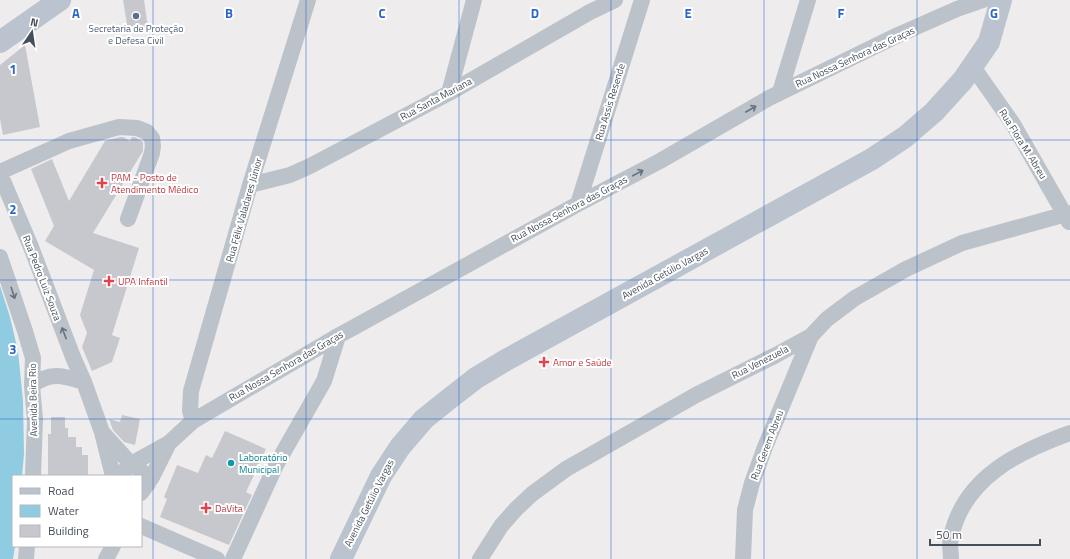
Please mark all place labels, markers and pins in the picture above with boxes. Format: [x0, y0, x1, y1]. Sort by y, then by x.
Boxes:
marker: Secretaria de Proteção e Defesa Civil [131, 11, 141, 21]
place label: Secretaria de Proteção e Defesa Civil [89, 21, 183, 48]
place label: PAM - Posto de Atendimento Médico [111, 170, 198, 197]
marker: PAM - Posto de Atendimento Médico [96, 177, 108, 189]
place label: UPA Infantil [118, 274, 168, 289]
marker: UPA Infantil [103, 275, 115, 287]
place label: Amor e Saúde [553, 355, 612, 370]
marker: Amor e Saúde [538, 356, 550, 368]
place label: Laboratório Municipal [239, 450, 288, 477]
marker: Laboratório Municipal [226, 458, 236, 468]
place label: DaVita [215, 501, 243, 516]
marker: DaVita [200, 502, 212, 514]

